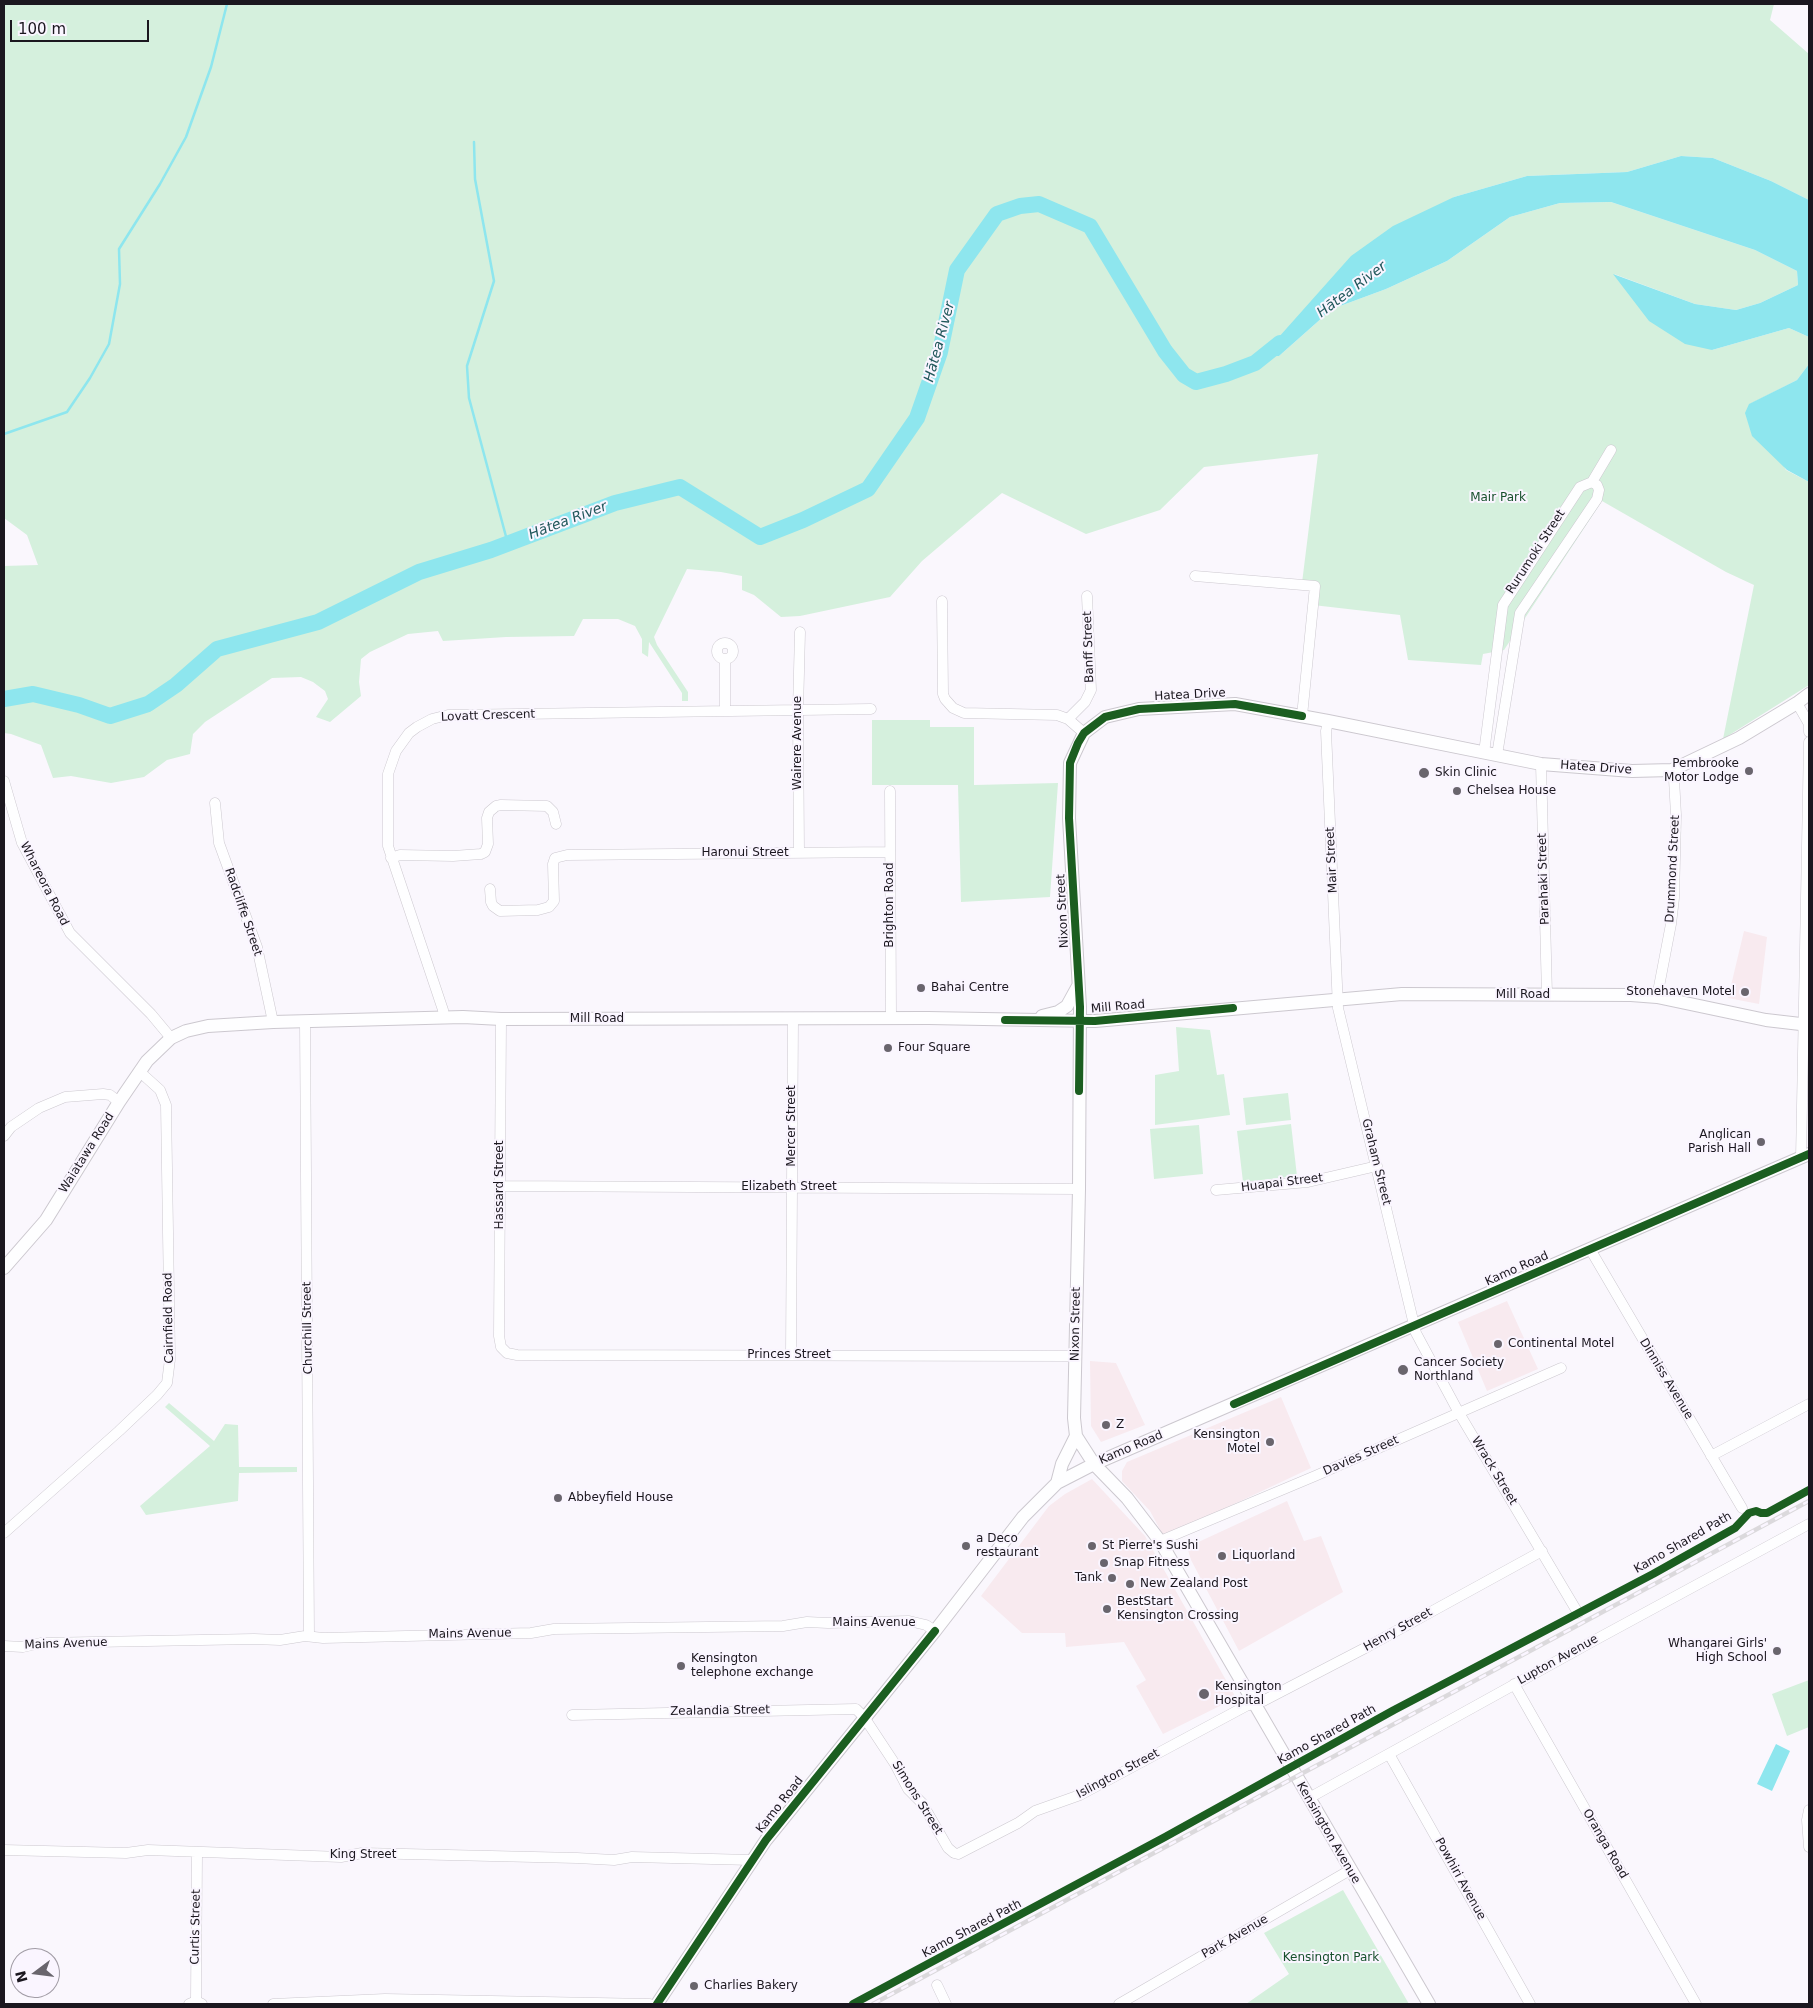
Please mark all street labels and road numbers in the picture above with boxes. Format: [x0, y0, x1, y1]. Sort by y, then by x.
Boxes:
street label: Rurumoki Street [1503, 507, 1569, 597]
street label: Banff Street [1081, 611, 1097, 683]
street label: Hatea Drive [1154, 686, 1226, 704]
street label: Wairere Avenue [791, 696, 805, 790]
street label: Lovatt Crescent [441, 707, 535, 725]
street label: Hatea Drive [1560, 758, 1632, 778]
street label: Drummond Street [1663, 815, 1683, 923]
street label: Mair Street [1323, 827, 1341, 893]
street label: Parahaki Street [1535, 833, 1553, 925]
street label: Whareora Road [17, 840, 71, 928]
street label: Haronui Street [701, 846, 789, 860]
street label: Brighton Road [883, 862, 897, 948]
street label: Radcliffe Street [221, 866, 265, 958]
street label: Nixon Street [1054, 874, 1072, 948]
street label: Mill Road [1496, 988, 1550, 1002]
street label: Mill Road [1090, 997, 1146, 1017]
street label: Mill Road [570, 1012, 624, 1026]
street label: Mercer Street [785, 1085, 799, 1167]
street label: Waiatawa Road [56, 1110, 118, 1196]
street label: Graham Street [1358, 1117, 1394, 1207]
street label: Hassard Street [493, 1141, 507, 1229]
street label: Huapai Street [1240, 1171, 1324, 1195]
street label: Elizabeth Street [741, 1180, 837, 1194]
street label: Kamo Road [1483, 1249, 1551, 1289]
street label: Cairnfield Road [161, 1272, 177, 1364]
street label: Churchill Street [300, 1282, 316, 1374]
street label: Nixon Street [1068, 1287, 1084, 1361]
street label: Dinniss Avenue [1636, 1336, 1696, 1422]
street label: Princes Street [747, 1348, 831, 1362]
street label: Kamo Road [1097, 1428, 1165, 1468]
street label: Davies Street [1321, 1433, 1401, 1479]
street label: Wrack Street [1468, 1434, 1520, 1508]
street label: Kamo Shared Path [1632, 1509, 1734, 1577]
street label: Henry Street [1361, 1605, 1435, 1655]
street label: Mains Avenue [832, 1616, 916, 1630]
street label: Mains Avenue [428, 1626, 512, 1642]
street label: Lupton Avenue [1515, 1632, 1601, 1688]
street label: Mains Avenue [24, 1635, 108, 1653]
street label: Kamo Shared Path [1275, 1702, 1379, 1768]
street label: Zealandia Street [670, 1703, 770, 1719]
street label: Islington Street [1074, 1746, 1162, 1802]
street label: Simons Street [889, 1759, 945, 1837]
street label: Kamo Road [753, 1774, 807, 1836]
street label: Kensington Avenue [1293, 1780, 1363, 1886]
street label: Oranga Road [1579, 1807, 1631, 1881]
street label: Powhiri Avenue [1432, 1835, 1488, 1923]
street label: King Street [330, 1848, 396, 1862]
street label: Curtis Street [188, 1889, 204, 1965]
street label: Kamo Shared Path [920, 1897, 1024, 1961]
street label: Park Avenue [1199, 1912, 1271, 1962]

